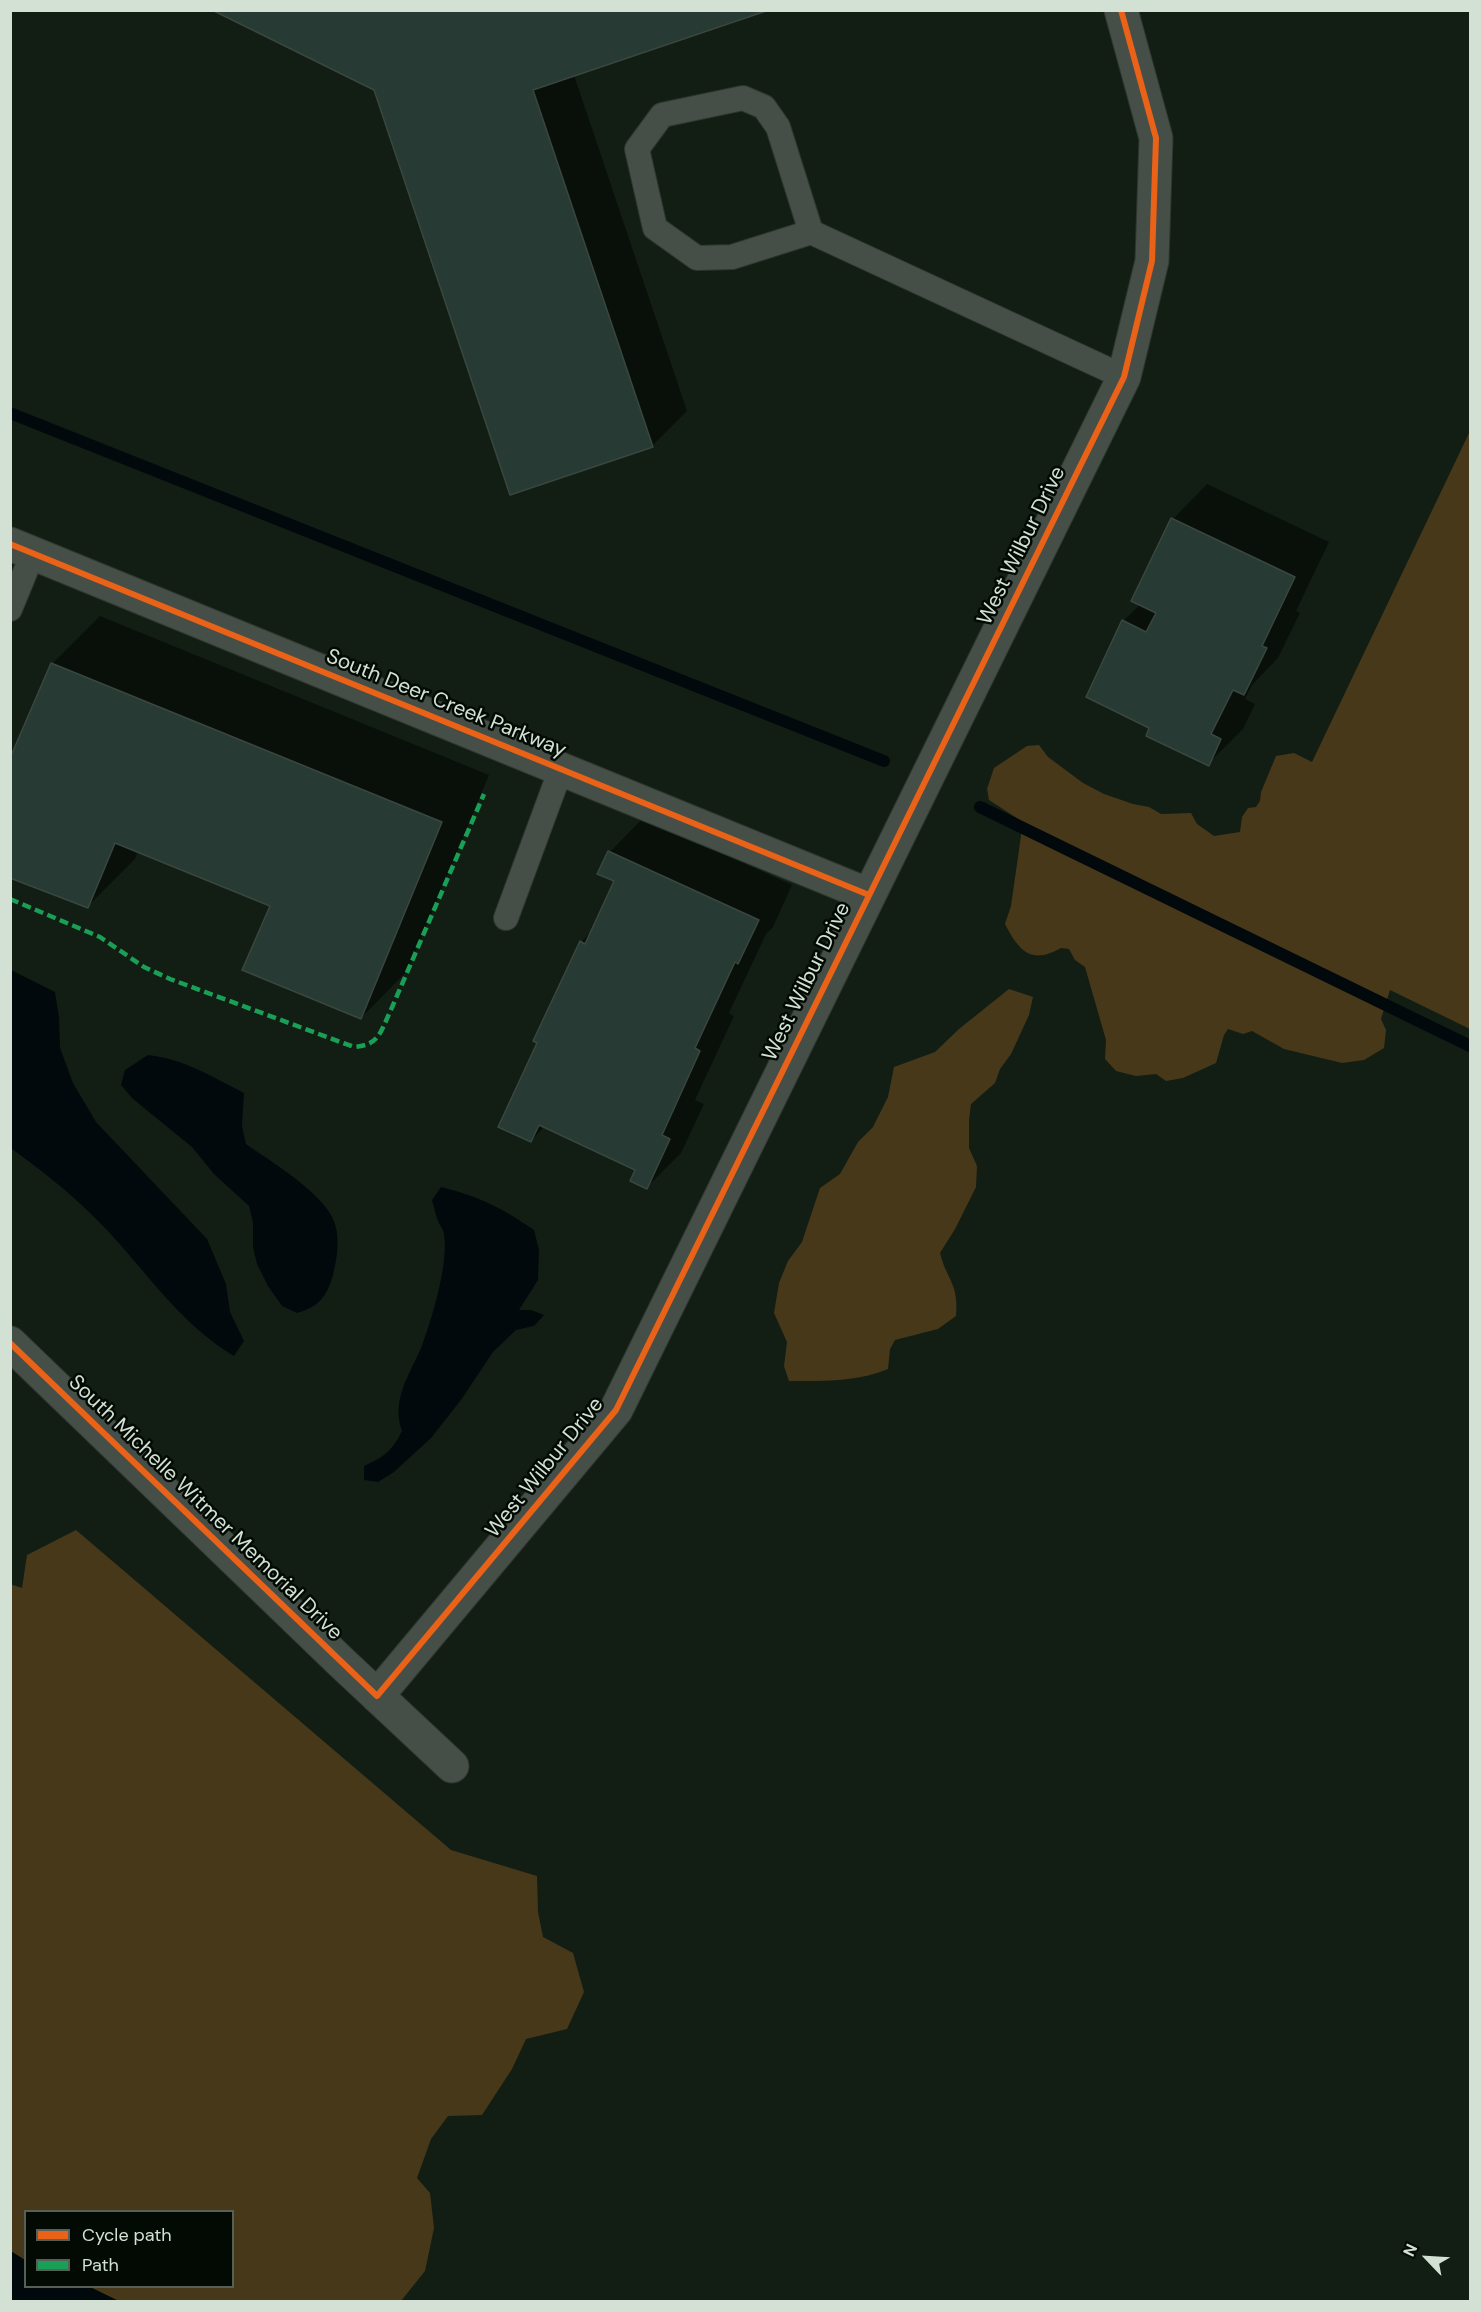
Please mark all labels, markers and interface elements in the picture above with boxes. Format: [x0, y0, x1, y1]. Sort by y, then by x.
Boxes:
street label: West Wilbur Drive [973, 463, 1071, 629]
street label: South Deer Creek Parkway [322, 644, 570, 764]
street label: West Wilbur Drive [758, 899, 856, 1065]
street label: South Michelle Witmer Memorial Drive [63, 1370, 347, 1646]
street label: West Wilbur Drive [481, 1393, 609, 1543]
legend [24, 2210, 234, 2288]
text: Cycle path [82, 2223, 172, 2247]
north arrow [1397, 2228, 1457, 2288]
text: N [1398, 2240, 1422, 2260]
text: Path [82, 2253, 119, 2277]

